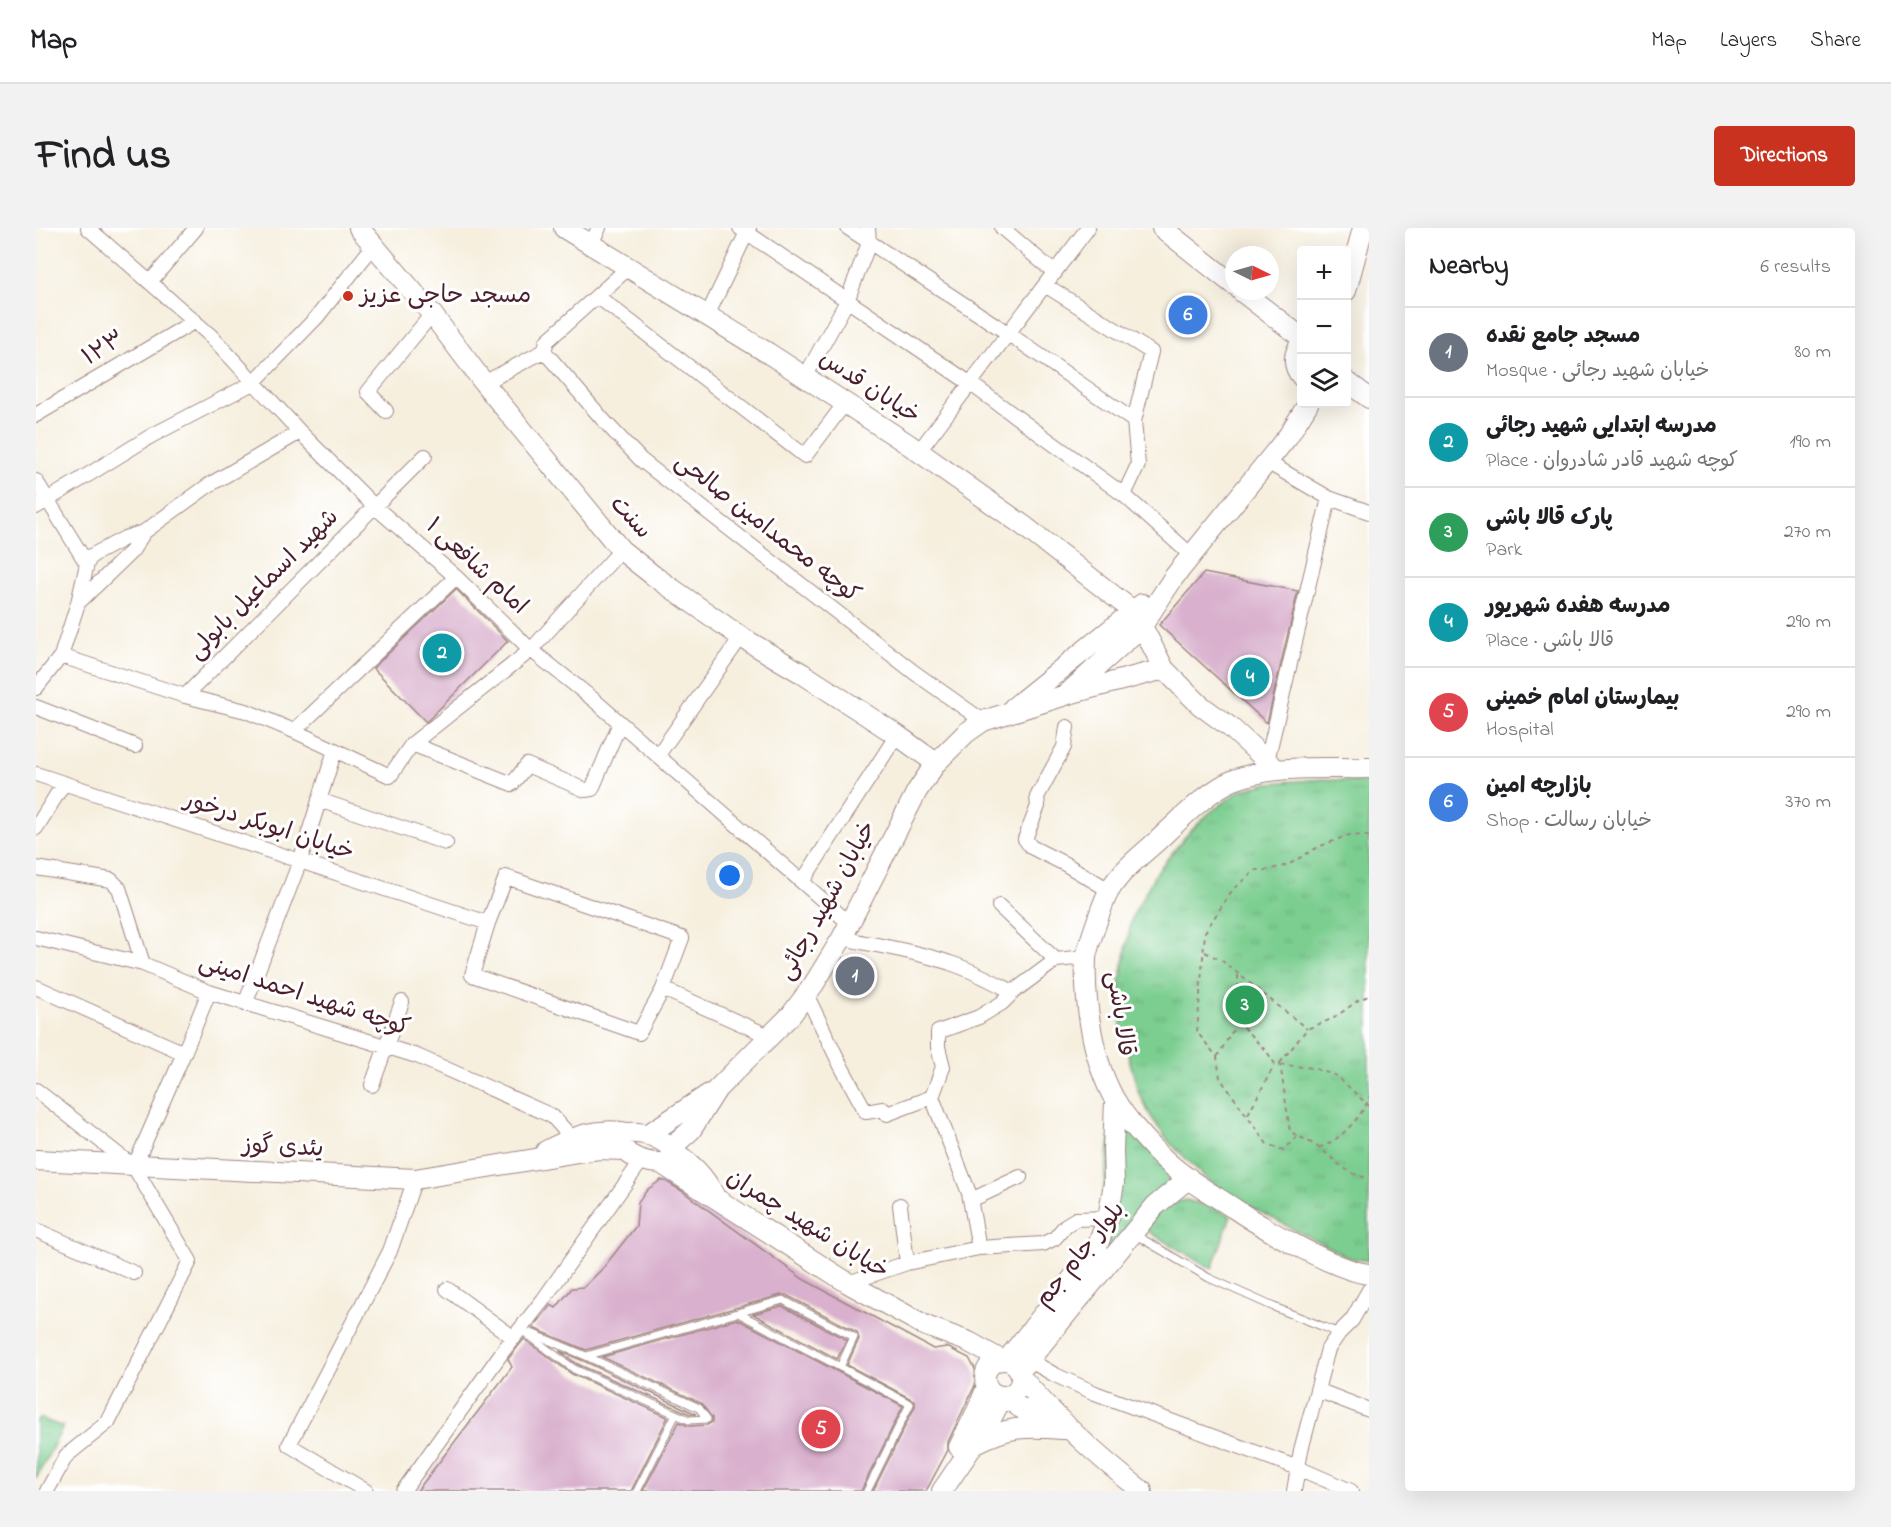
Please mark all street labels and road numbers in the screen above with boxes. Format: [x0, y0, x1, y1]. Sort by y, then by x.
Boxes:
street label: ۱۲۳ [76, 323, 132, 375]
street label: خیابان قدس [811, 342, 927, 434]
street label: کوچه محمدامین صالحی [667, 445, 867, 613]
street label: سنت [601, 488, 659, 548]
street label: شهید اسماعیل بابولی [180, 501, 348, 669]
street label: امام شافعی ۱ [417, 510, 535, 624]
street label: خیابان ابوبکر درخور [178, 782, 358, 871]
street label: خیابان شهید رجائی [770, 815, 886, 987]
street label: کوچه شهید احمد امینی [194, 945, 414, 1047]
street label: قالا باشی [1096, 969, 1142, 1059]
street label: یئدی گوز [240, 1128, 324, 1168]
street label: خیابان شهید چمران [719, 1161, 895, 1289]
street label: بلوار جام جم [1027, 1194, 1135, 1316]

